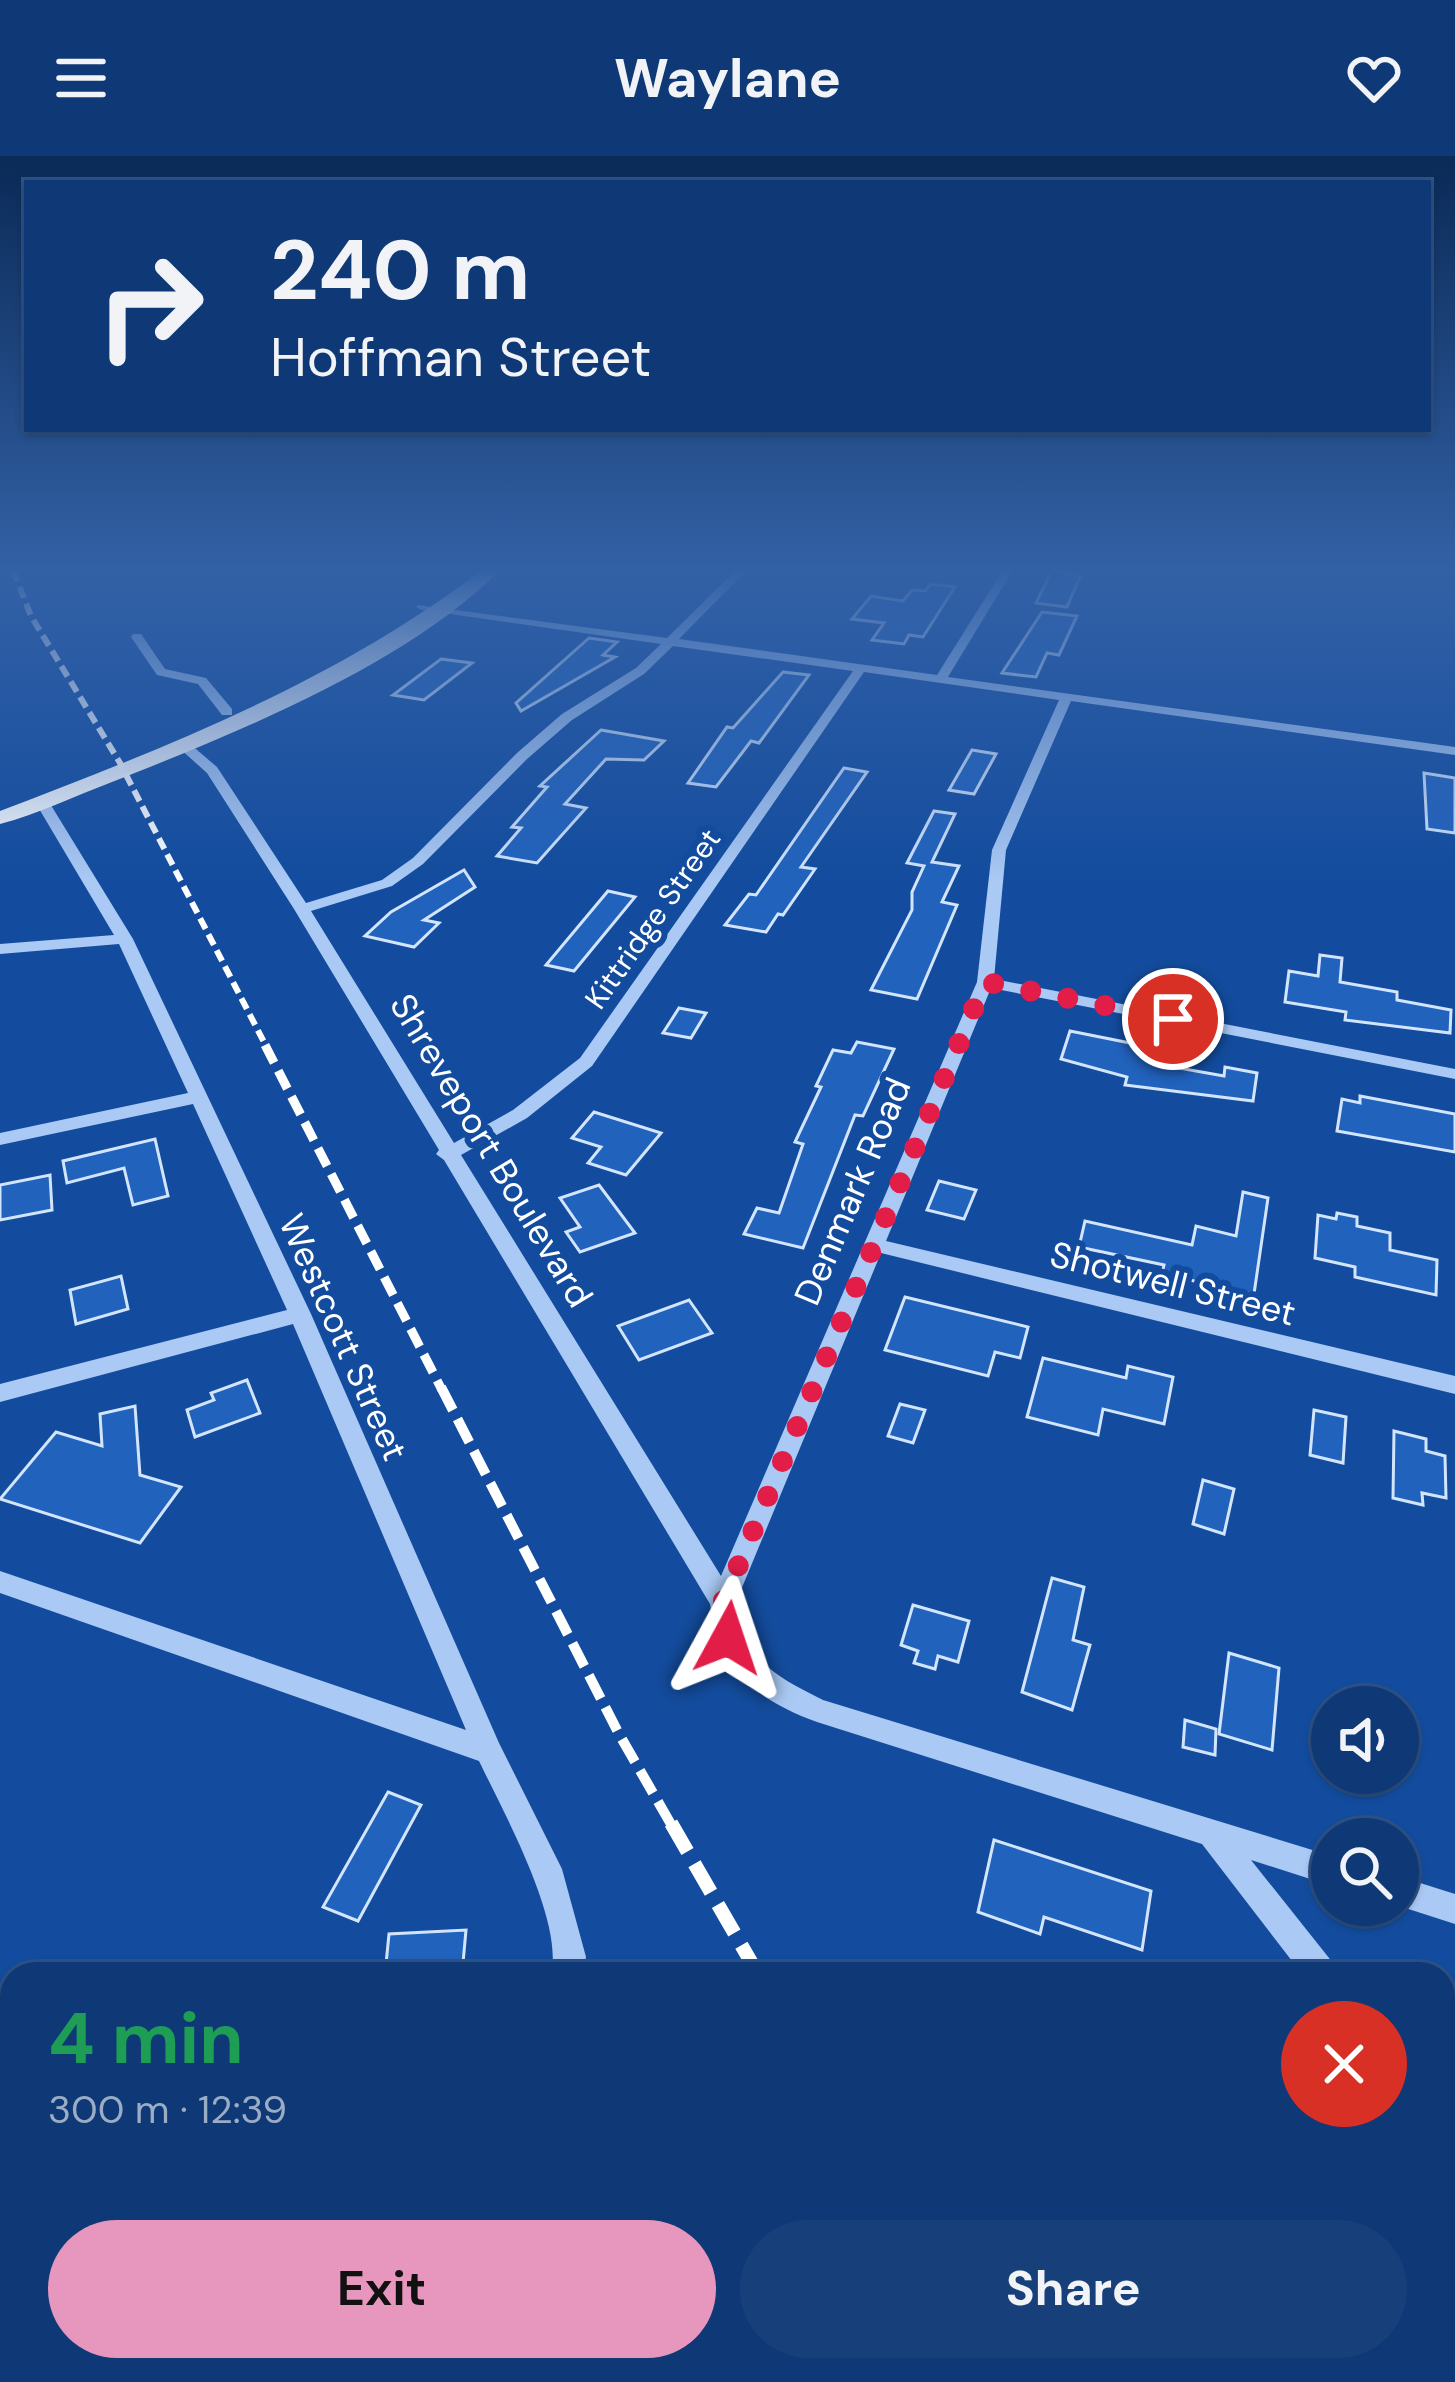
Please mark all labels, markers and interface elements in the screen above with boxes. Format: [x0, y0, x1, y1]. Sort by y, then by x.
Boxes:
text: Waylane [614, 43, 841, 114]
icon: menu [48, 45, 114, 111]
icon: heart [1341, 45, 1407, 111]
text: 240 m [270, 216, 530, 325]
icon: right [72, 228, 228, 384]
text: Hoffman Street [270, 322, 651, 393]
street label: Kittridge Street [576, 821, 729, 1017]
pin [1122, 968, 1224, 1070]
street label: Shreveport Boulevard [379, 985, 604, 1316]
icon: arrive [1140, 986, 1206, 1052]
street label: Denmark Road [783, 1070, 921, 1312]
street label: Westcott Street [268, 1206, 419, 1468]
street label: Shotwell Street [1045, 1230, 1300, 1337]
position arrow [665, 1575, 791, 1701]
map controls [1311, 1686, 1419, 1926]
button: sound [1311, 1686, 1419, 1794]
button: search [1311, 1818, 1419, 1926]
text: 4 min [48, 1992, 244, 2085]
button: close [1281, 2001, 1407, 2127]
text: 300 m · 12:39 [48, 2084, 287, 2135]
button: Exit [48, 2220, 716, 2358]
button: Share [740, 2220, 1407, 2358]

